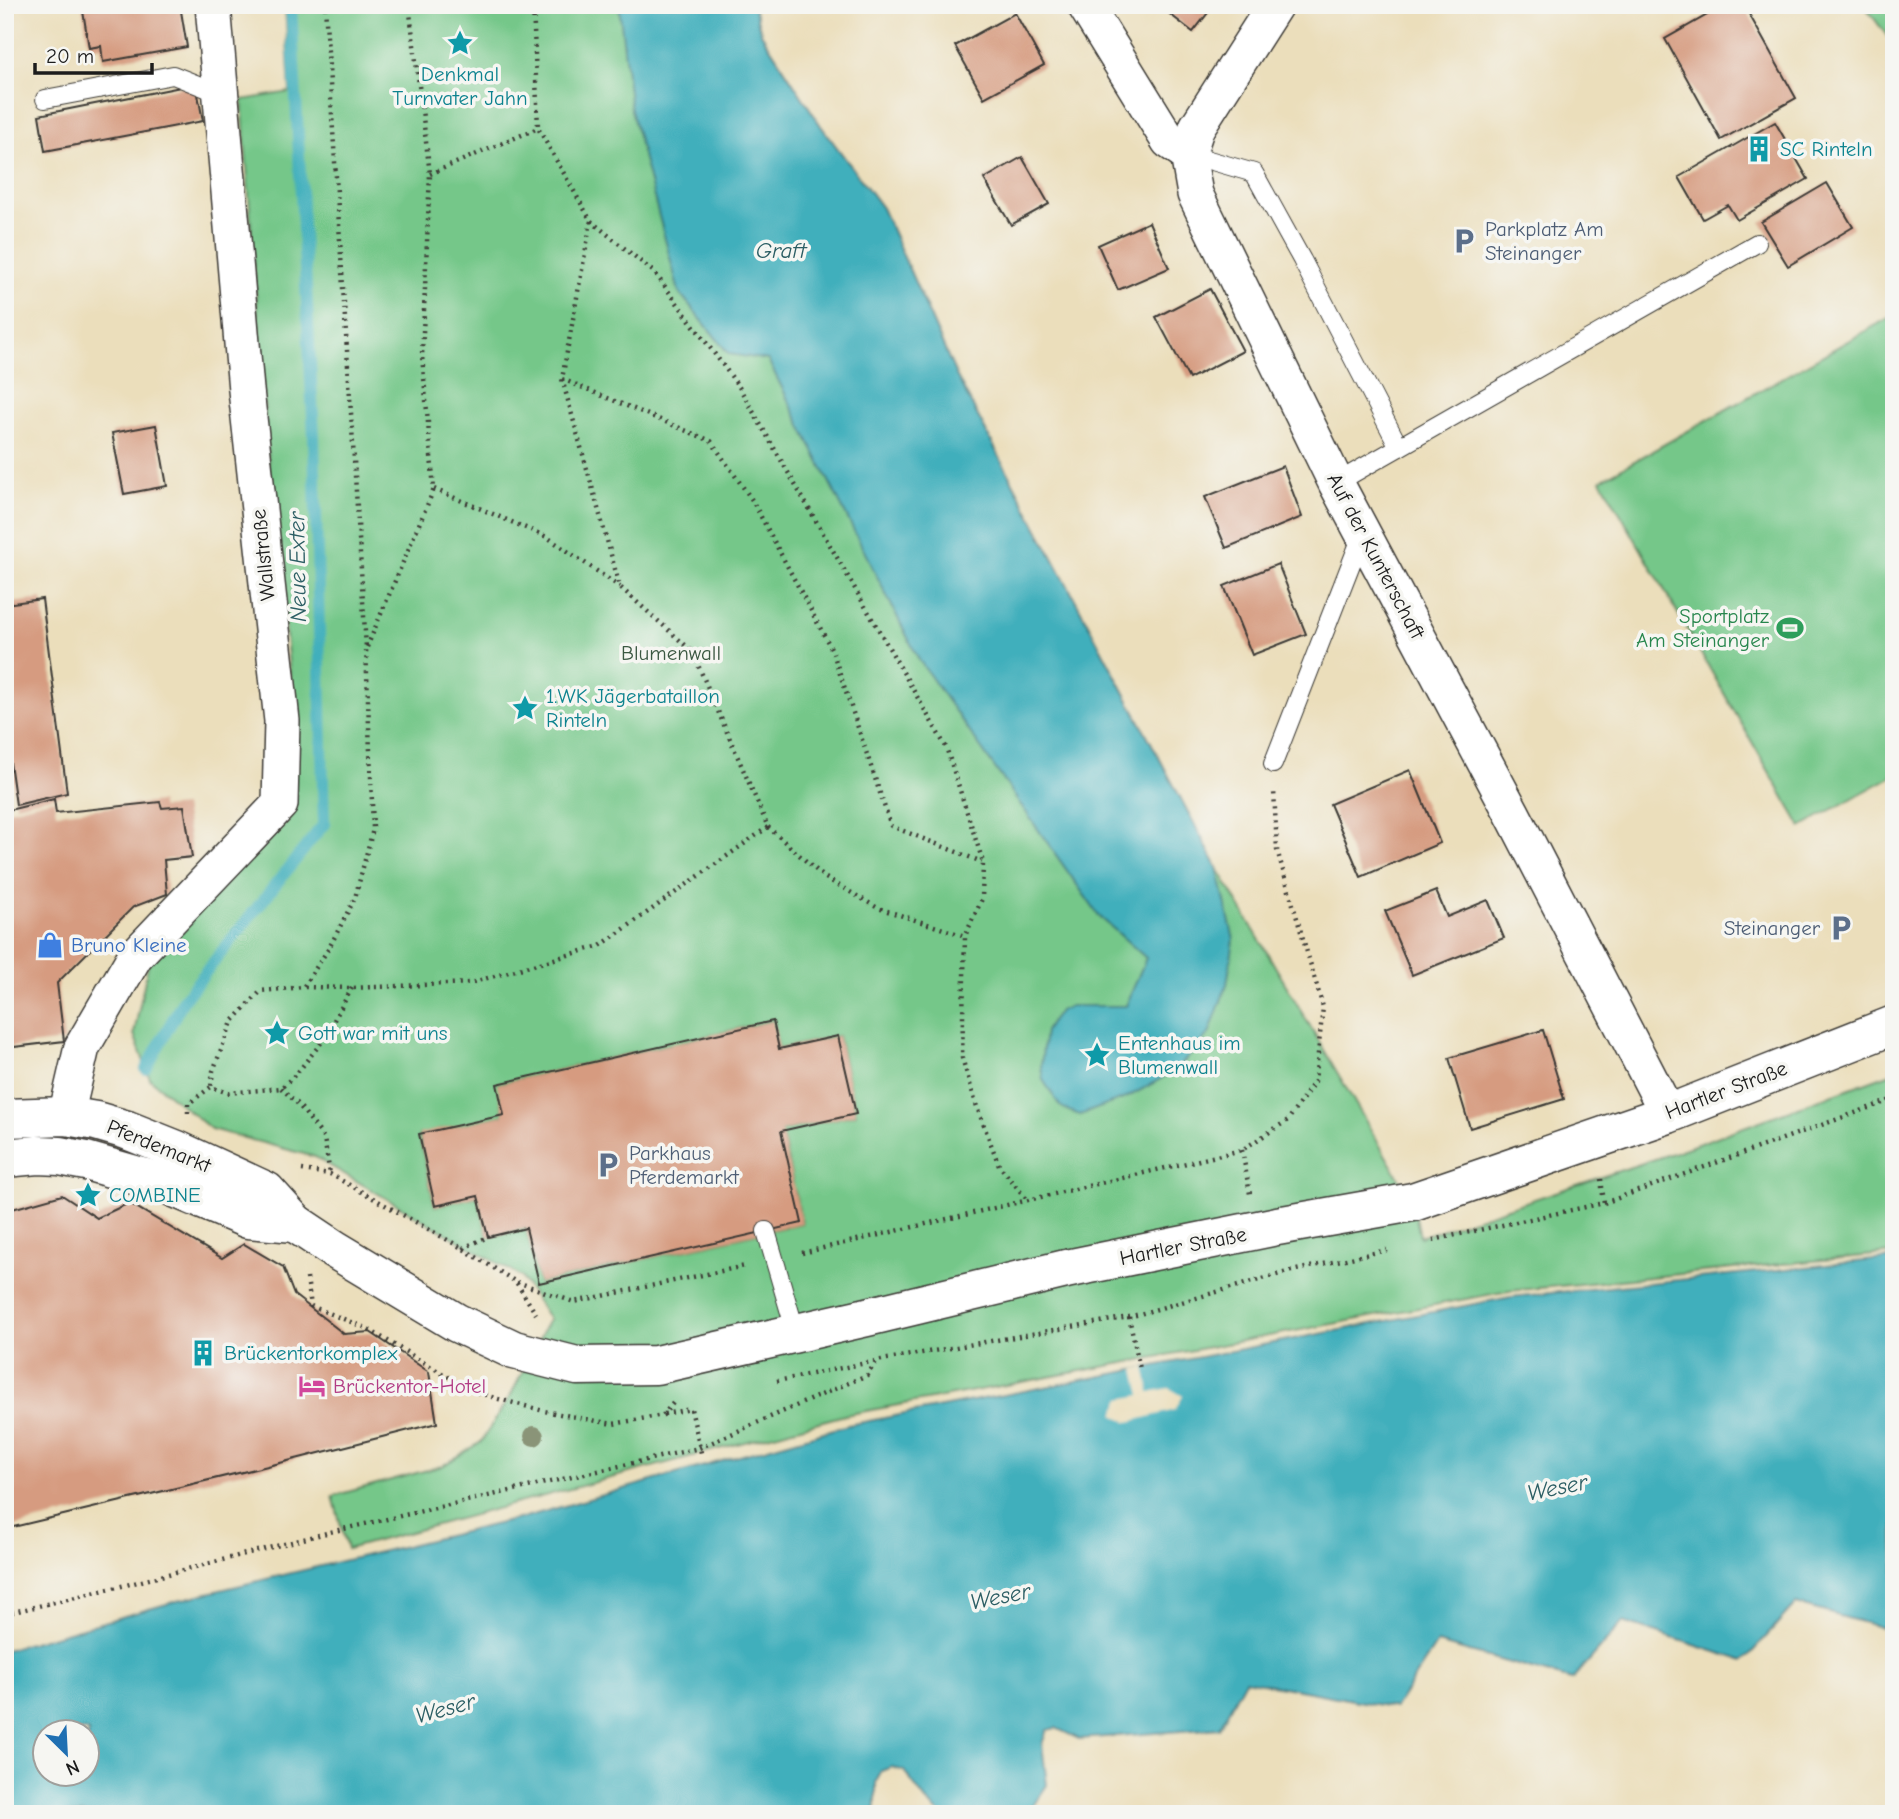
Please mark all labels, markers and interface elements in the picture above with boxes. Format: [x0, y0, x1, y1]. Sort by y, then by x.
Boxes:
place icon: Denkmal Turnvater Jahn [445, 28, 475, 58]
scale bar [35, 32, 152, 76]
text: 20 m [46, 44, 94, 68]
place label: Denkmal Turnvater Jahn [392, 62, 528, 110]
building icon: SC Rinteln [1744, 134, 1774, 164]
place label: SC Rinteln [1780, 137, 1873, 161]
place label: Parkplatz Am Steinanger [1485, 217, 1604, 265]
parking icon: Parkplatz Am Steinanger [1449, 226, 1479, 256]
water label: Graft [756, 237, 808, 264]
street label: Auf der Kunterschaft [1322, 469, 1430, 644]
street label: Wallstraße [246, 508, 280, 602]
water label: Neue Exter [283, 511, 312, 622]
place label: Sportplatz Am Steinanger [1636, 604, 1770, 652]
sports icon: Sportplatz Am Steinanger [1775, 613, 1805, 643]
park label: Blumenwall [621, 641, 721, 665]
place label: 1.WK Jägerbataillon Rinteln [546, 684, 720, 732]
place icon: 1.WK Jägerbataillon Rinteln [510, 693, 540, 723]
parking icon: Steinanger [1826, 913, 1856, 943]
place label: Steinanger [1724, 916, 1821, 940]
shop icon: Bruno Kleine [35, 930, 65, 960]
place label: Bruno Kleine [71, 933, 187, 957]
place icon: Gott war mit uns [262, 1018, 292, 1048]
place label: Gott war mit uns [298, 1021, 448, 1045]
place label: Entenhaus im Blumenwall [1118, 1031, 1241, 1079]
place icon: Entenhaus im Blumenwall [1082, 1040, 1112, 1070]
street label: Hartler Straße [1662, 1056, 1790, 1124]
street label: Pferdemarkt [104, 1114, 215, 1178]
place label: Parkhaus Pferdemarkt [629, 1141, 740, 1189]
parking icon: Parkhaus Pferdemarkt [593, 1150, 623, 1180]
place icon: COMBINE [73, 1180, 103, 1210]
place label: COMBINE [109, 1183, 201, 1207]
street label: Hartler Straße [1118, 1222, 1248, 1270]
building icon: Brückentorkomplex [188, 1338, 218, 1368]
place label: Brückentorkomplex [224, 1341, 397, 1365]
hotel icon: Brückentor-Hotel [297, 1371, 327, 1401]
place label: Brückentor-Hotel [333, 1374, 486, 1398]
water label: Weser [1525, 1468, 1590, 1507]
water label: Weser [968, 1577, 1033, 1616]
water label: Weser [412, 1687, 479, 1729]
north arrow [32, 1717, 102, 1787]
text: N [62, 1755, 83, 1780]

